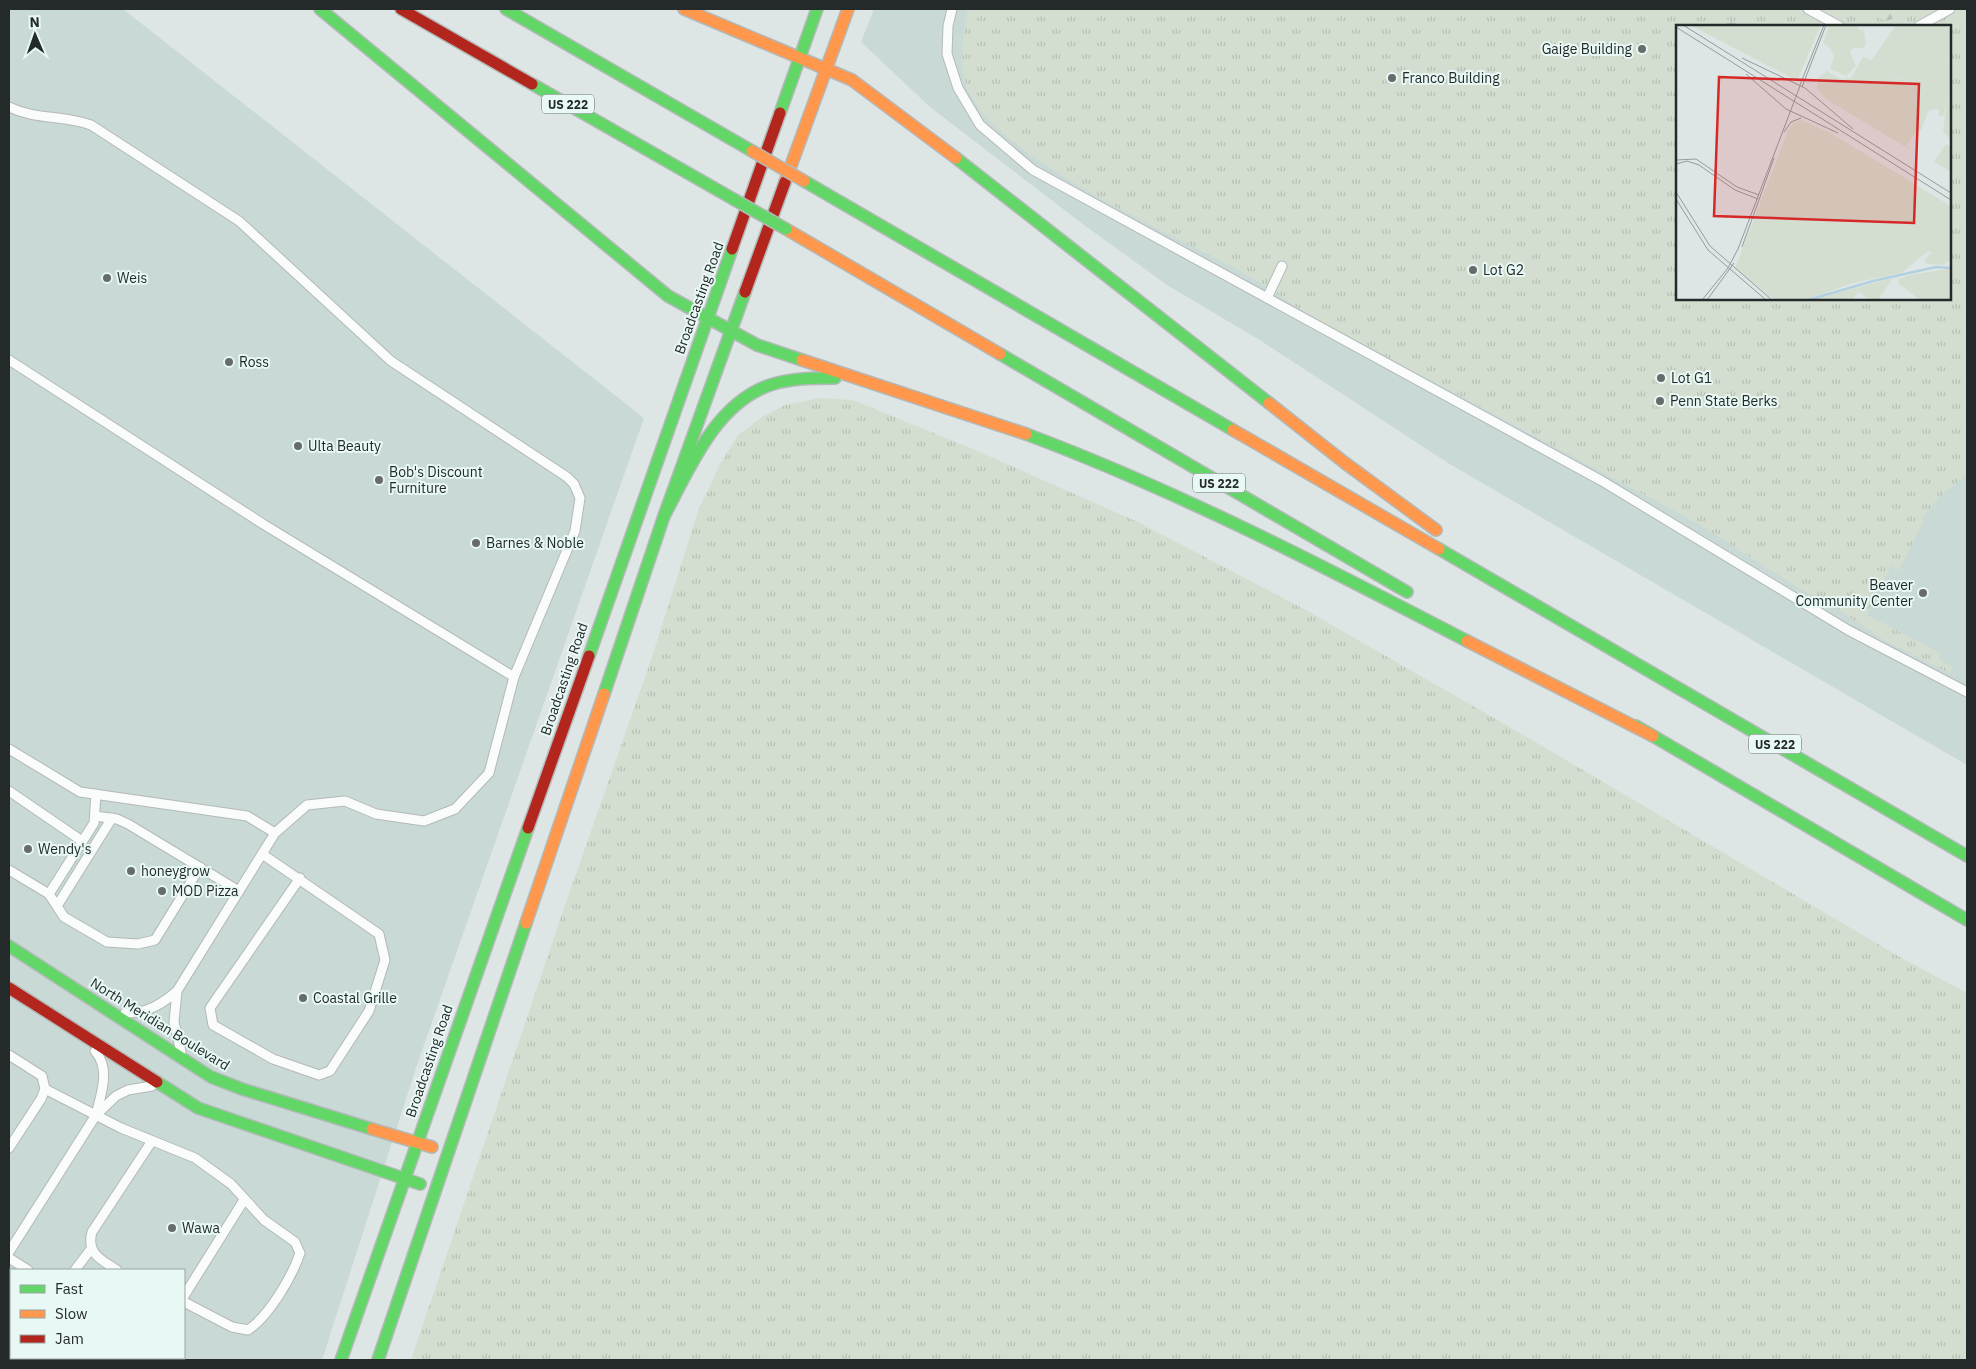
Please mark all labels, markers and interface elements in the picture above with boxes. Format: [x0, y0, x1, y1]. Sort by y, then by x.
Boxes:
north arrow [10, 10, 60, 60]
text: N [29, 13, 40, 31]
inset map [1676, 25, 1951, 300]
place label: Gaige Building [1542, 40, 1633, 58]
marker: Gaige Building [1636, 43, 1648, 55]
place label: Franco Building [1402, 69, 1500, 87]
marker: Franco Building [1386, 72, 1398, 84]
road number: US 222 [542, 95, 594, 114]
street label: Broadcasting Road [670, 239, 728, 357]
place label: Lot G2 [1483, 261, 1524, 279]
marker: Lot G2 [1467, 264, 1479, 276]
place label: Weis [117, 269, 147, 287]
marker: Weis [101, 272, 113, 284]
place label: Ross [239, 353, 269, 371]
marker: Ross [223, 356, 235, 368]
place label: Lot G1 [1671, 369, 1712, 387]
marker: Lot G1 [1655, 372, 1667, 384]
place label: Penn State Berks [1670, 392, 1778, 410]
marker: Penn State Berks [1654, 395, 1666, 407]
place label: Ulta Beauty [308, 437, 381, 455]
marker: Ulta Beauty [292, 440, 304, 452]
place label: Bob's Discount Furniture [389, 463, 483, 497]
road number: US 222 [1193, 473, 1245, 492]
marker: Bob's Discount Furniture [373, 474, 385, 486]
place label: Barnes & Noble [486, 534, 584, 552]
marker: Barnes & Noble [470, 537, 482, 549]
place label: Beaver Community Center [1795, 576, 1913, 610]
marker: Beaver Community Center [1917, 587, 1929, 599]
street label: Broadcasting Road [536, 620, 592, 738]
road number: US 222 [1749, 734, 1801, 754]
place label: Wendy's [38, 840, 92, 858]
marker: Wendy's [22, 843, 34, 855]
place label: honeygrow [141, 862, 210, 880]
marker: honeygrow [125, 865, 137, 877]
place label: MOD Pizza [172, 882, 239, 900]
marker: MOD Pizza [156, 885, 168, 897]
street label: North Meridian Boulevard [87, 974, 233, 1074]
place label: Coastal Grille [313, 989, 397, 1007]
marker: Coastal Grille [297, 992, 309, 1004]
street label: Broadcasting Road [401, 1002, 457, 1120]
place label: Wawa [182, 1219, 220, 1237]
marker: Wawa [166, 1222, 178, 1234]
legend [10, 1269, 185, 1359]
text: Fast [55, 1279, 83, 1298]
text: Slow [55, 1304, 88, 1323]
text: Jam [55, 1329, 84, 1348]

